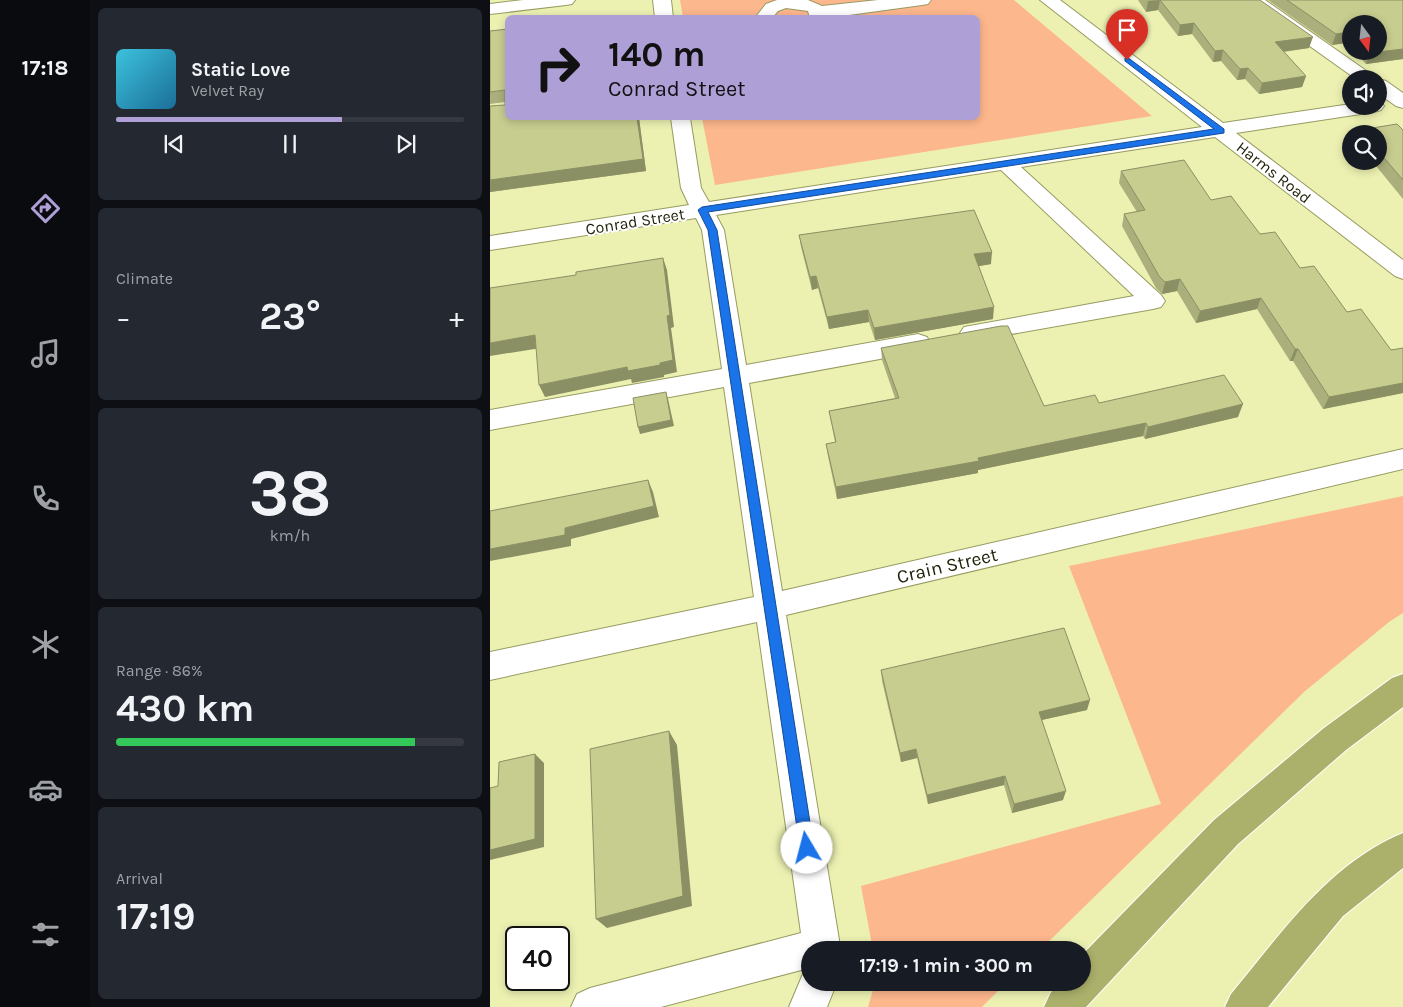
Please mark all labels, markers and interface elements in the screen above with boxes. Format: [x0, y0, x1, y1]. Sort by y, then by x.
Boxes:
pin [1106, 9, 1148, 60]
north arrow [1342, 15, 1388, 60]
map controls [1342, 15, 1387, 170]
icon: arrive [1113, 16, 1141, 44]
text: 140 m [608, 34, 706, 75]
icon: right [525, 35, 590, 100]
text: 17:18 [22, 55, 68, 81]
text: Static Love [191, 59, 290, 81]
button: sound [1342, 70, 1387, 115]
text: Conrad Street [608, 76, 746, 102]
text: Velvet Ray [191, 81, 264, 100]
button: search [1342, 125, 1387, 170]
icon: previous [160, 130, 188, 158]
icon: pause [276, 130, 304, 158]
icon: next [392, 130, 420, 158]
street label: Harms Road [1233, 137, 1315, 207]
icon: directions [28, 191, 63, 226]
street label: Conrad Street [584, 204, 686, 239]
text: Climate [116, 269, 173, 288]
text: 23° [259, 294, 321, 339]
text: − [116, 301, 131, 334]
text: + [449, 301, 464, 334]
icon: music [28, 336, 63, 371]
text: 38 [249, 455, 331, 531]
icon: phone [28, 481, 63, 516]
text: km/h [270, 526, 310, 545]
street label: Crain Street [895, 544, 1000, 588]
icon: climate [28, 627, 63, 662]
text: Range · 86% [116, 661, 203, 680]
text: 430 km [116, 686, 254, 731]
icon: car [28, 772, 63, 807]
position arrow [780, 821, 832, 873]
text: Arrival [116, 869, 163, 888]
text: 17:19 [116, 894, 195, 939]
icon: filters [28, 917, 63, 952]
speed limit sign: 40 [505, 926, 570, 991]
text: 17:19 · 1 min · 300 m [859, 955, 1033, 977]

